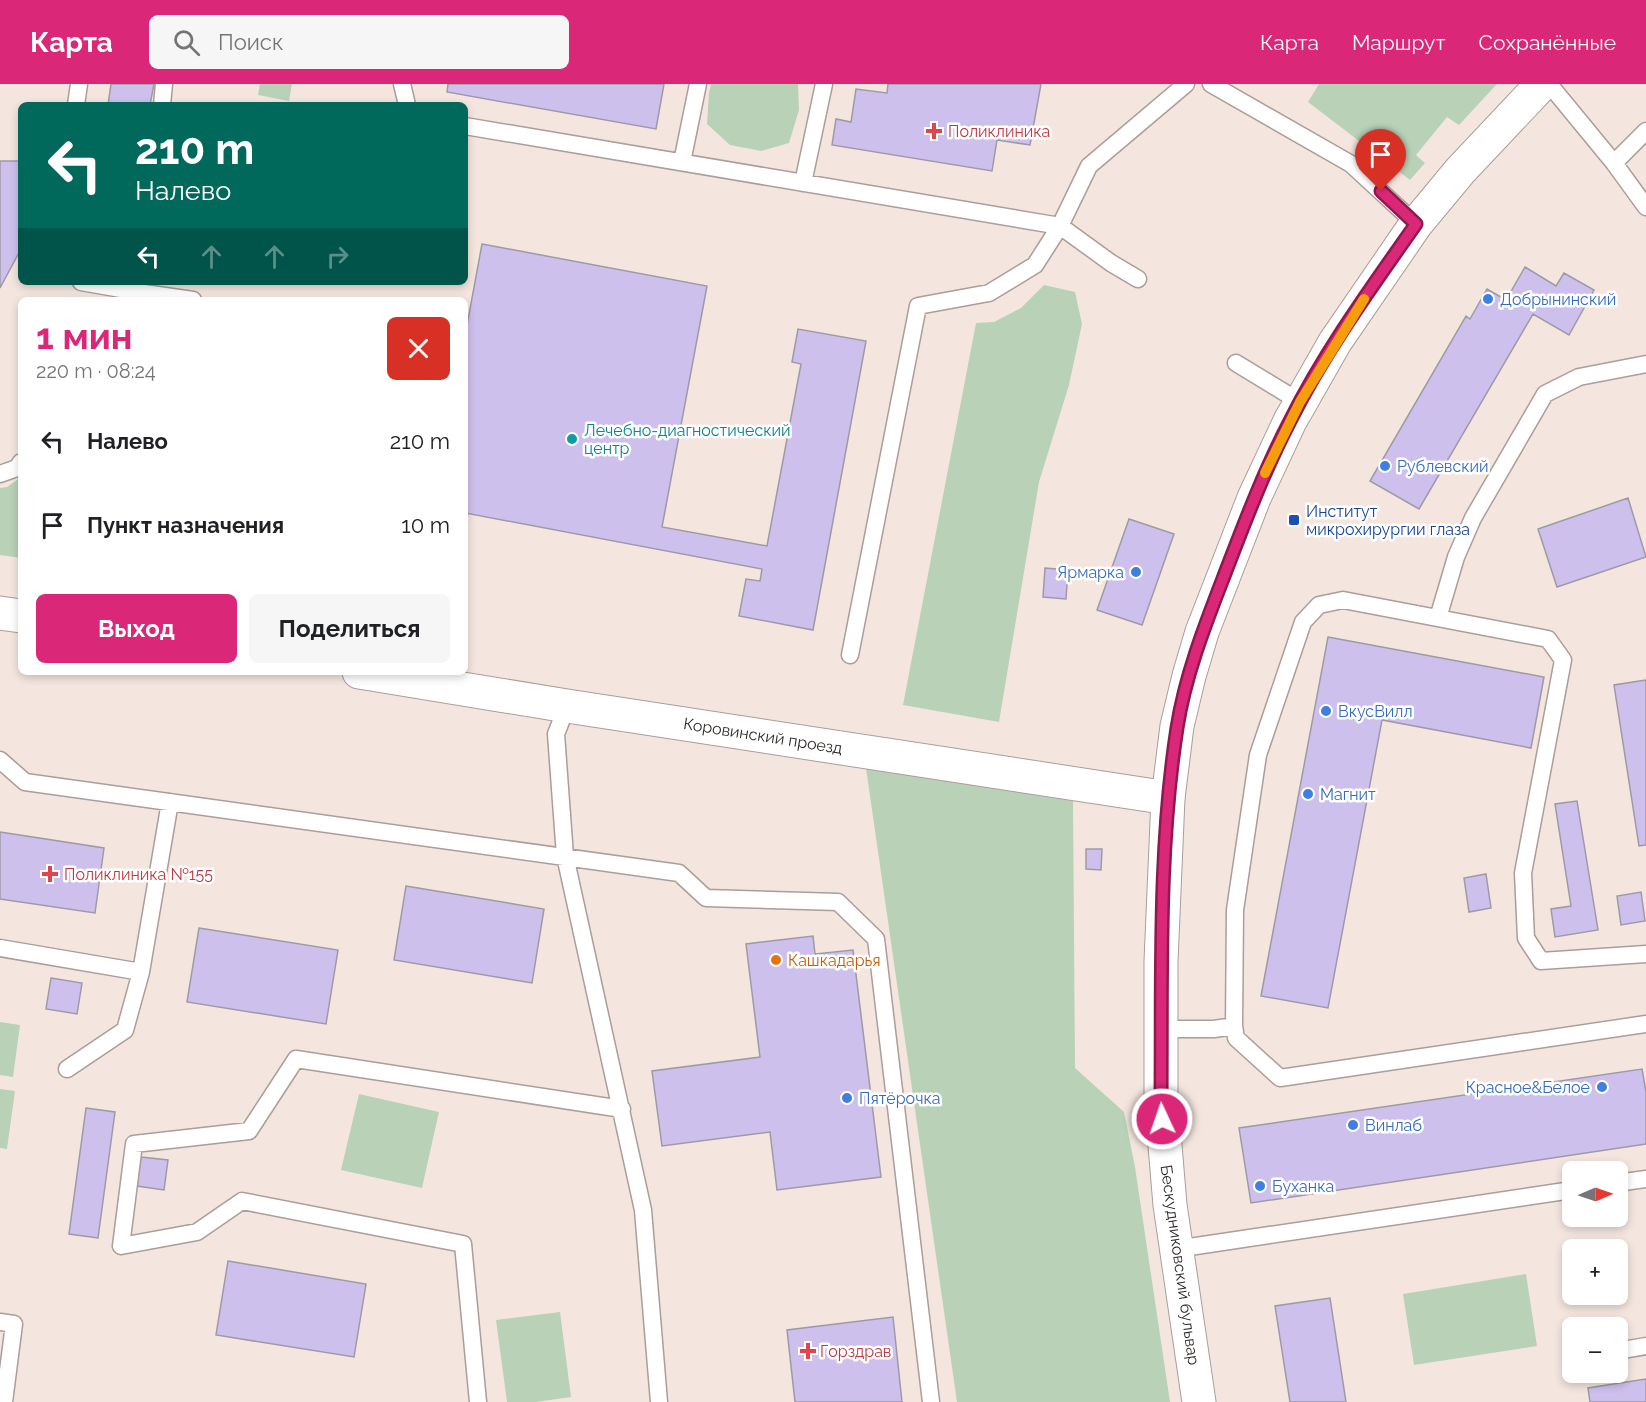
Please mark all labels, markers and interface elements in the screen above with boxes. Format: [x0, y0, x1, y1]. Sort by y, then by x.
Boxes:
search box [149, 15, 569, 69]
text: Карта [30, 26, 113, 59]
icon: search [170, 26, 203, 59]
text: Поиск [218, 29, 283, 55]
text: Карта [1260, 30, 1319, 55]
text: Маршрут [1352, 30, 1445, 55]
text: Сохранённые [1478, 30, 1616, 55]
marker: Поликлиника [925, 122, 943, 140]
place label: Поликлиника [948, 122, 1050, 141]
text: 210 m [135, 125, 254, 174]
icon: left [36, 126, 114, 204]
pin [1355, 129, 1406, 191]
icon: arrive [1364, 138, 1397, 171]
text: Налево [135, 175, 231, 206]
icon: left [132, 240, 165, 273]
icon: ahead [195, 240, 228, 273]
icon: ahead [258, 240, 291, 273]
icon: right [321, 240, 354, 273]
place label: Добрынинский [1500, 290, 1616, 309]
marker: Добрынинский [1481, 292, 1495, 306]
text: 1 мин [36, 315, 132, 357]
button: close [387, 317, 450, 380]
text: 220 m · 08:24 [36, 359, 156, 383]
place label: Лечебно-диагностический центр [584, 421, 791, 458]
icon: left [36, 425, 69, 458]
text: Налево [87, 428, 168, 454]
text: 210 m [390, 428, 450, 454]
marker: Лечебно-диагностический центр [565, 432, 579, 446]
place label: Рублевский [1397, 457, 1489, 476]
marker: Рублевский [1378, 459, 1392, 473]
place label: Институт микрохирургии глаза [1306, 502, 1470, 539]
icon: arrive [36, 509, 69, 542]
text: Пункт назначения [87, 512, 284, 538]
text: 10 m [401, 512, 450, 538]
marker: Институт микрохирургии глаза [1287, 513, 1301, 527]
place label: Ярмарка [1057, 563, 1124, 582]
marker: Ярмарка [1129, 565, 1143, 579]
button: Выход [36, 594, 237, 663]
button: Поделиться [249, 594, 450, 663]
place label: ВкусВилл [1338, 702, 1413, 721]
marker: ВкусВилл [1319, 704, 1333, 718]
street label: Коровинский проезд [682, 714, 844, 758]
place label: Магнит [1320, 785, 1376, 804]
marker: Магнит [1301, 787, 1315, 801]
marker: Поликлиника №155 [41, 865, 59, 883]
place label: Поликлиника №155 [64, 865, 213, 884]
place label: Кашкадарья [788, 951, 881, 970]
marker: Кашкадарья [769, 953, 783, 967]
place label: Красное&Белое [1466, 1078, 1590, 1097]
marker: Красное&Белое [1595, 1080, 1609, 1094]
position arrow [1130, 1087, 1194, 1151]
place label: Пятёрочка [859, 1089, 940, 1108]
marker: Пятёрочка [840, 1091, 854, 1105]
place label: Винлаб [1365, 1116, 1422, 1135]
marker: Винлаб [1346, 1118, 1360, 1132]
north arrow [1562, 1161, 1628, 1227]
map controls [1562, 1161, 1628, 1383]
street label: Бескудниковский бульвар [1157, 1164, 1203, 1366]
place label: Буханка [1272, 1177, 1334, 1196]
marker: Буханка [1253, 1179, 1267, 1193]
button: + [1562, 1239, 1628, 1305]
button: − [1562, 1317, 1628, 1383]
place label: Горздрав [820, 1342, 891, 1361]
marker: Горздрав [801, 1344, 815, 1358]

